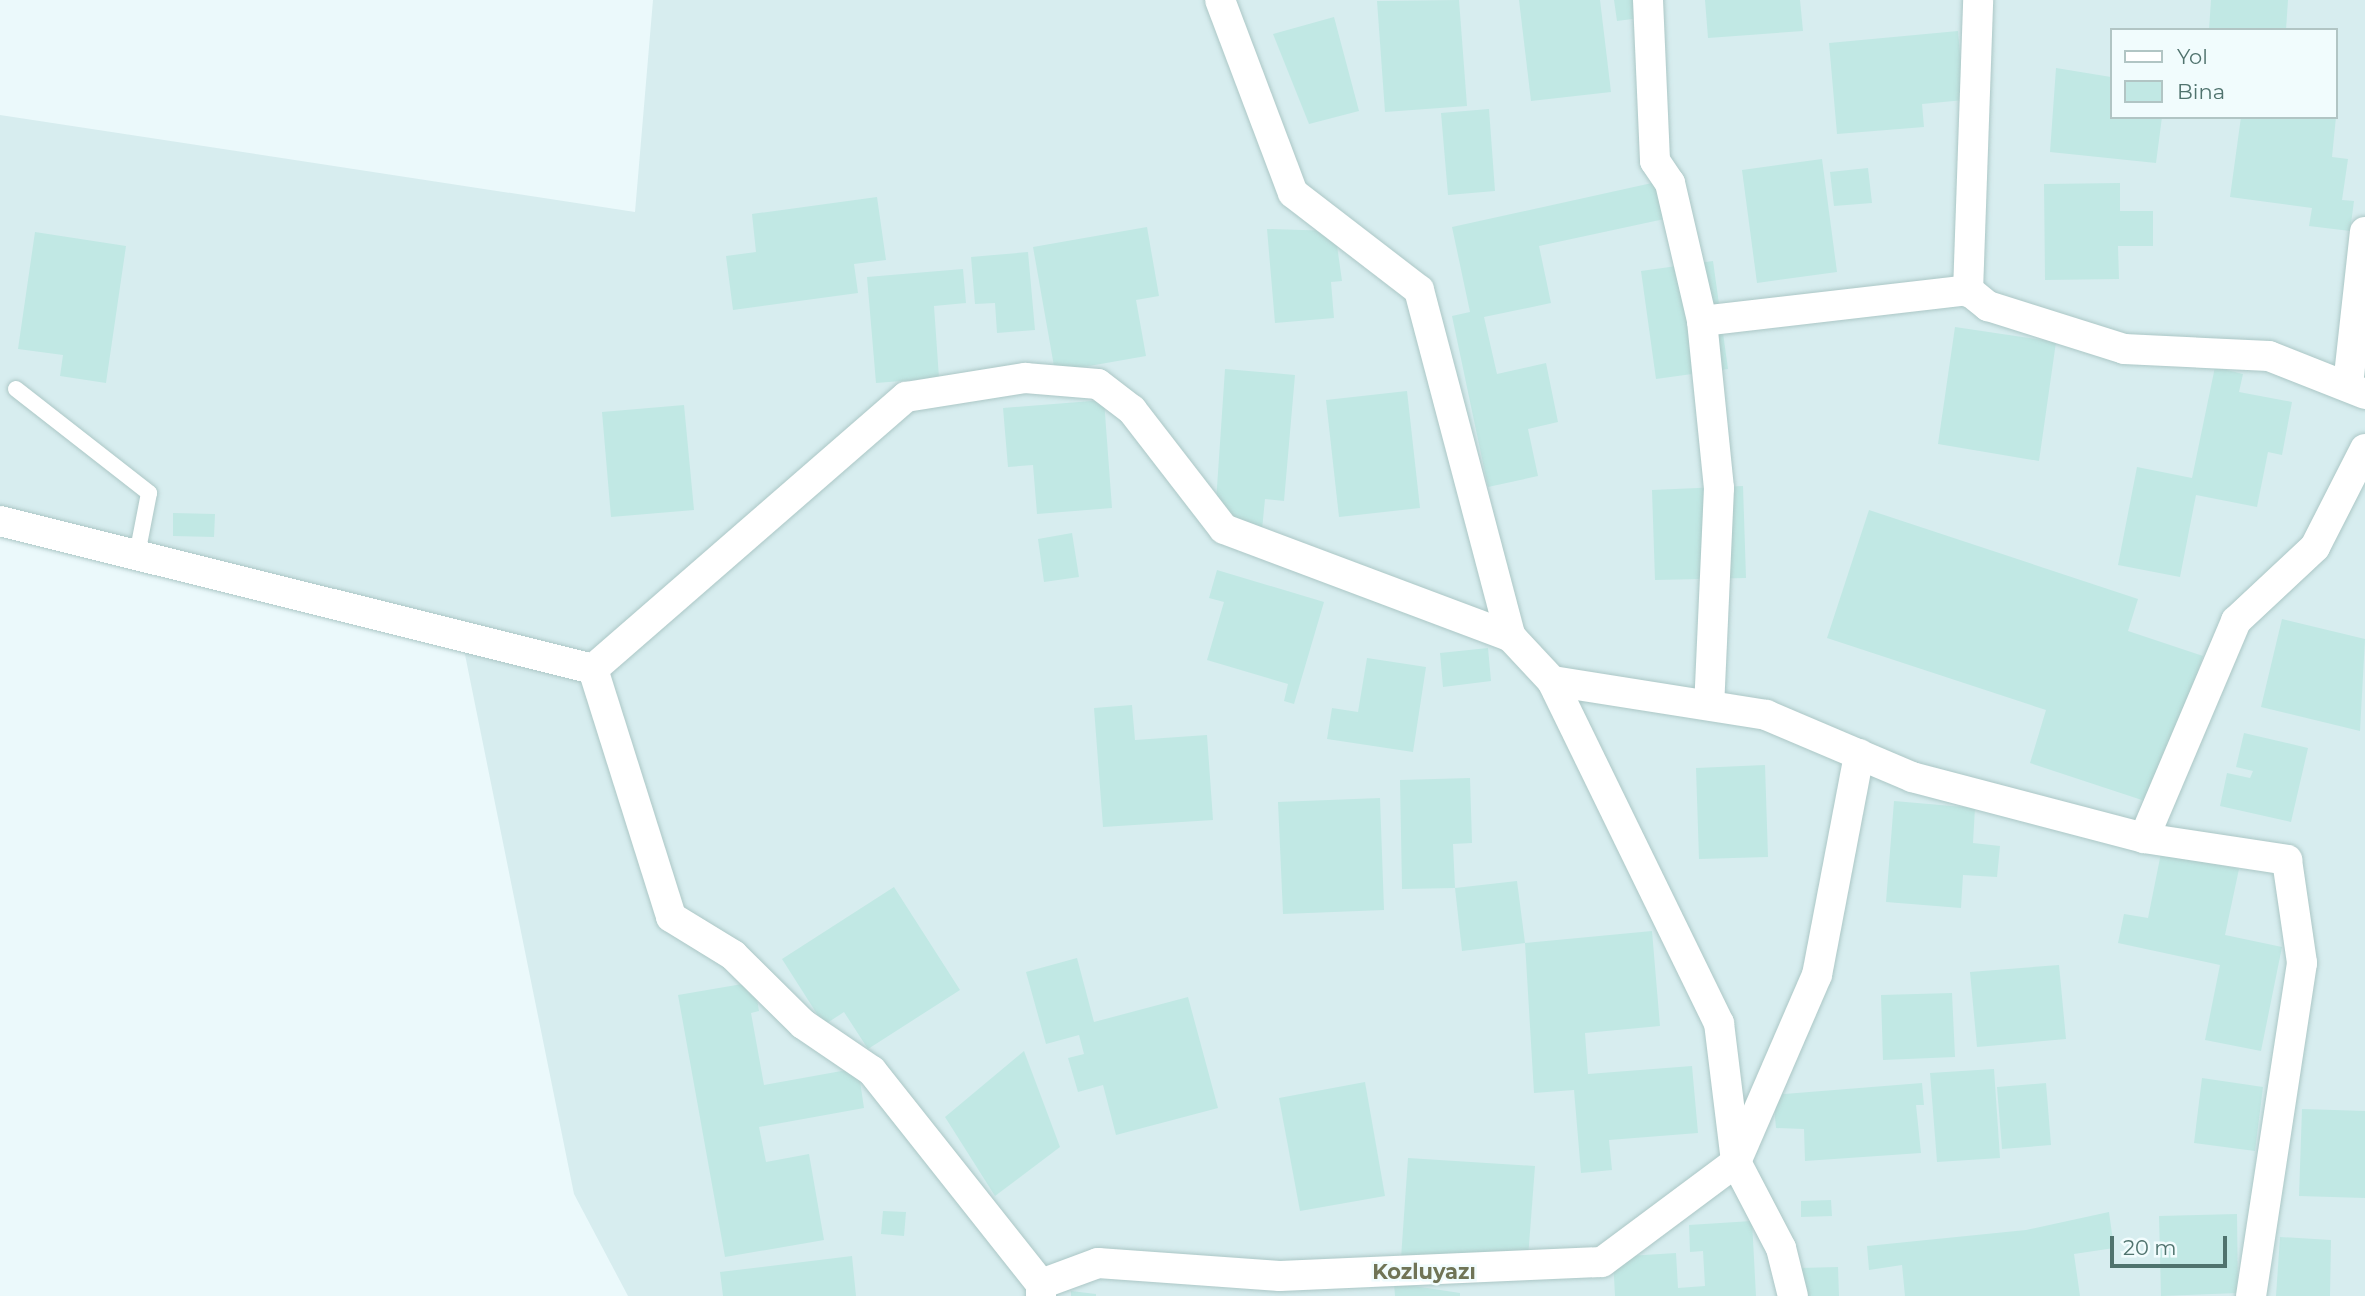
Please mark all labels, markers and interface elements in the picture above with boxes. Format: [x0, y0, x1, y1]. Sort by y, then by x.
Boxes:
legend [2110, 28, 2337, 119]
text: Yol [2177, 44, 2208, 69]
text: Bina [2177, 79, 2225, 104]
scale bar [2113, 1222, 2230, 1266]
text: 20 m [2123, 1235, 2177, 1260]
district label: Kozluyazı [1372, 1259, 1476, 1285]

